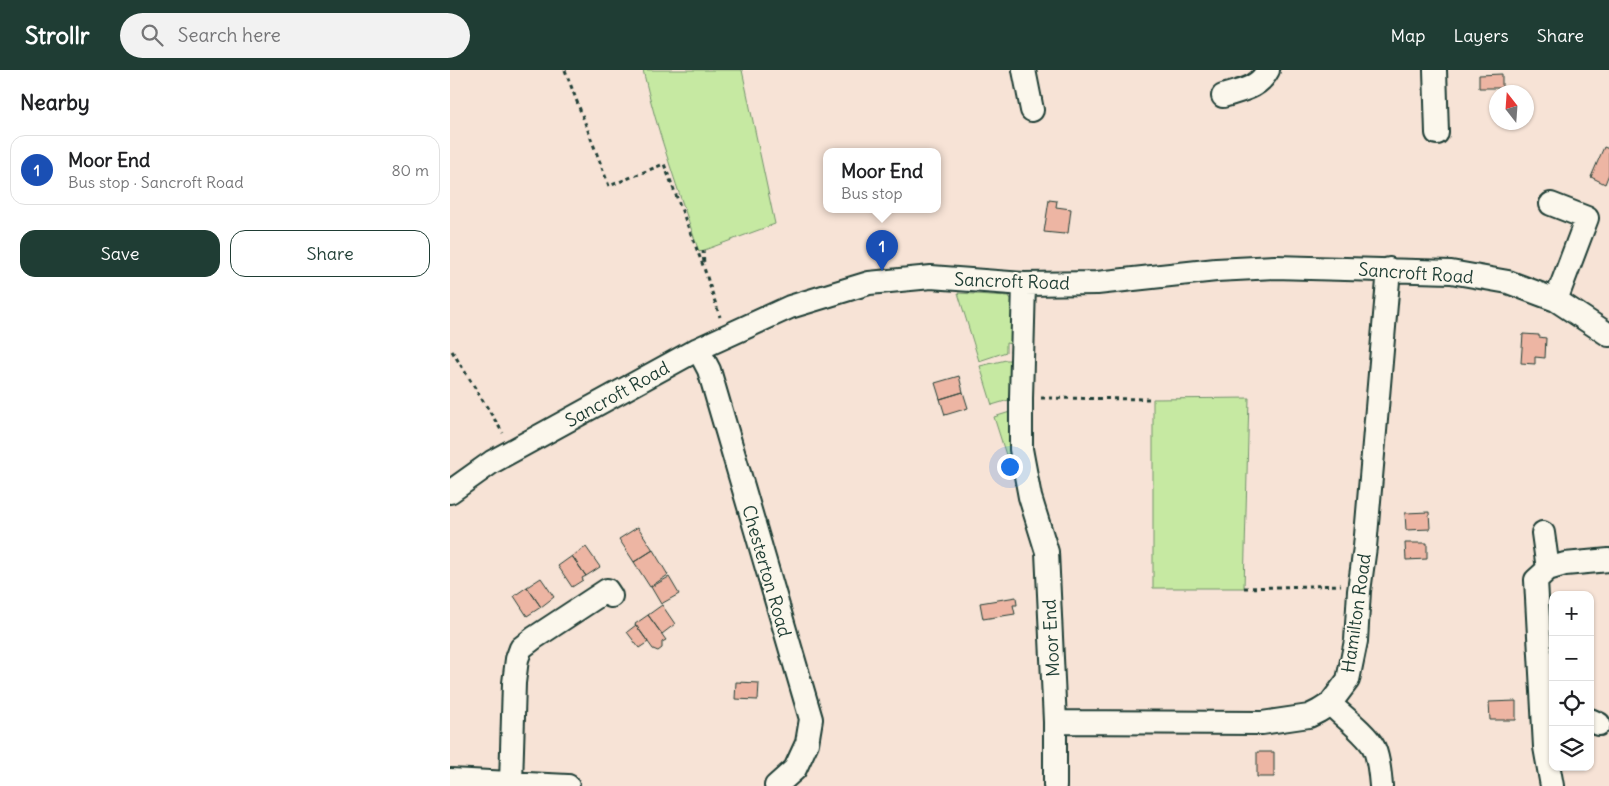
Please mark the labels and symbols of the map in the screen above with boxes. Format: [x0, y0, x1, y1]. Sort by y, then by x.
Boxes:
north arrow [1489, 85, 1534, 130]
pin: 1 [866, 230, 898, 271]
street label: Sancroft Road [1358, 257, 1475, 289]
street label: Sancroft Road [954, 267, 1071, 295]
street label: Sancroft Road [561, 356, 673, 432]
your location [997, 454, 1023, 480]
street label: Chesterton Road [737, 502, 797, 640]
street label: Hamilton Road [1336, 552, 1376, 674]
street label: Moor End [1037, 598, 1065, 677]

